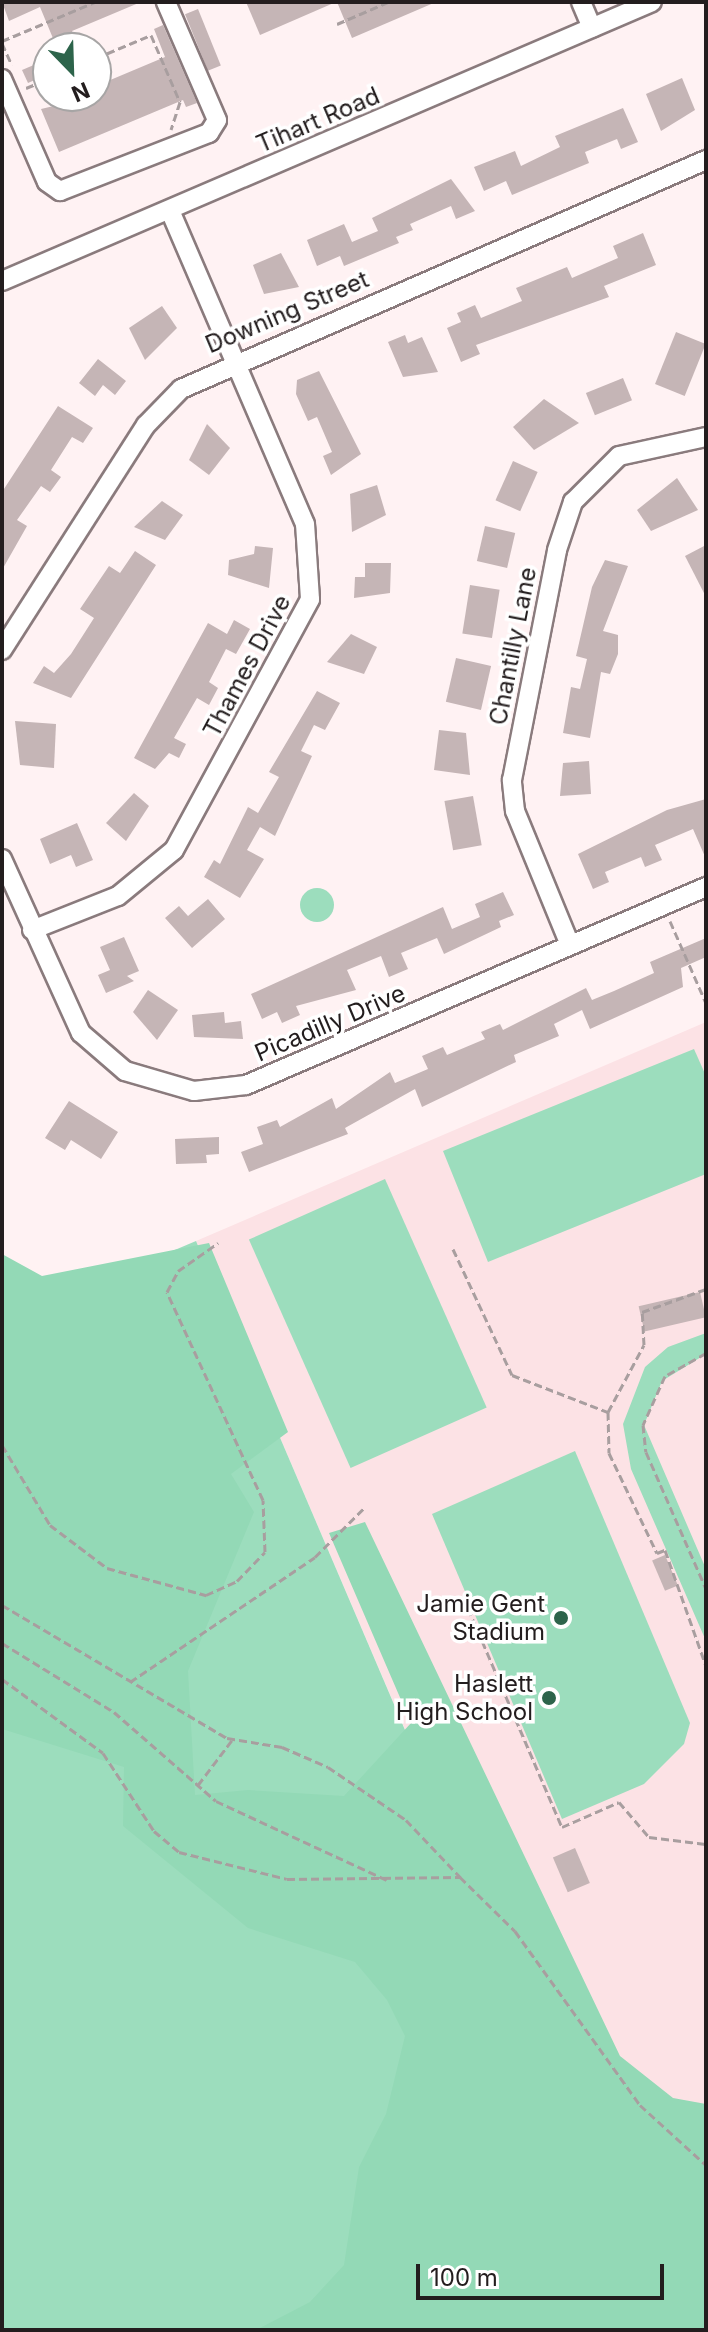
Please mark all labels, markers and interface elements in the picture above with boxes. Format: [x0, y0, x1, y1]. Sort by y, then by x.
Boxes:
north arrow [32, 32, 112, 112]
text: N [68, 77, 93, 107]
street label: Tihart Road [252, 81, 384, 159]
street label: Downing Street [201, 265, 373, 359]
street label: Chantilly Lane [484, 565, 542, 727]
street label: Thames Drive [197, 590, 297, 742]
street label: Picadilly Drive [250, 978, 410, 1068]
place label: Jamie Gent Stadium [416, 1590, 545, 1646]
marker: Jamie Gent Stadium [552, 1609, 570, 1627]
place label: Haslett High School [396, 1670, 533, 1726]
marker: Haslett High School [540, 1689, 558, 1707]
scale bar [420, 2248, 668, 2298]
text: 100 m [430, 2263, 498, 2292]

